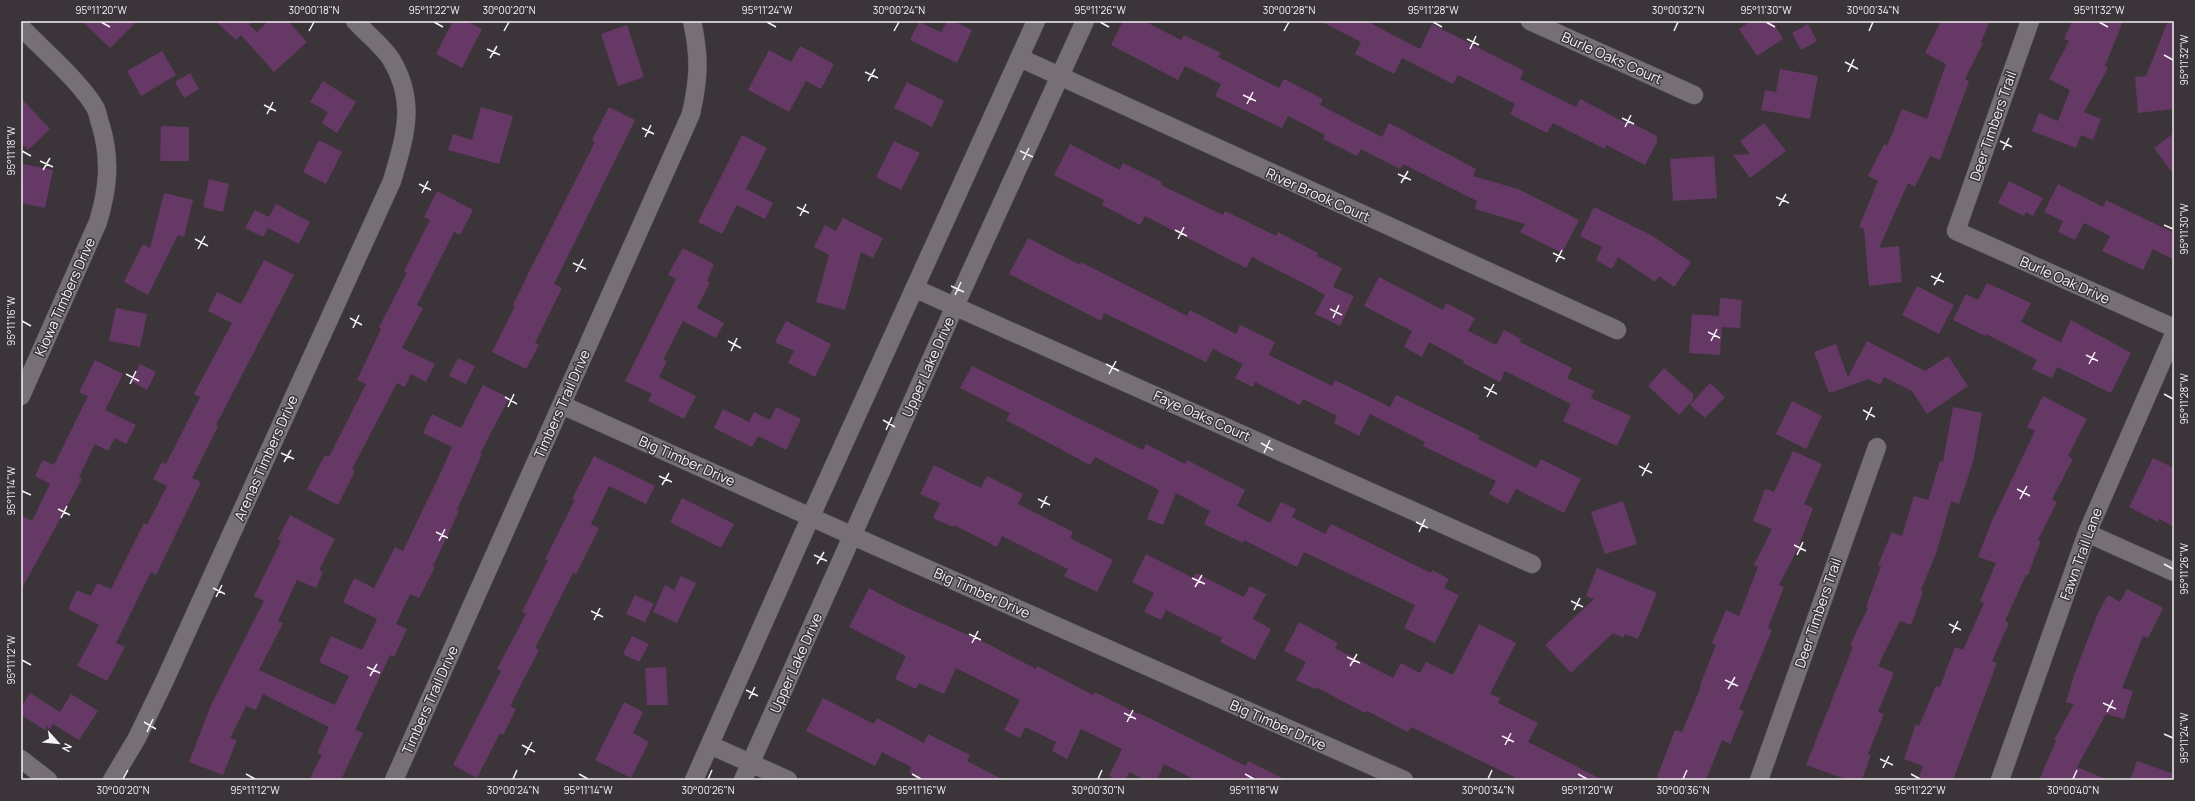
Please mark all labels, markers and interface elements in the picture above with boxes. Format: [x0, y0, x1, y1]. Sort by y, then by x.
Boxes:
text: 95°11'20"W [75, 3, 127, 17]
text: 30°00'18"N [289, 3, 340, 17]
text: 95°11'22"W [408, 3, 460, 17]
text: 30°00'20"N [482, 3, 536, 17]
text: 95°11'24"W [742, 3, 793, 17]
text: 30°00'24"N [873, 3, 925, 17]
text: 95°11'26"W [1074, 3, 1126, 17]
text: 30°00'28"N [1263, 3, 1316, 17]
text: 95°11'28"W [1407, 3, 1459, 17]
text: 30°00'32"N [1652, 3, 1704, 17]
text: 95°11'30"W [1740, 3, 1792, 17]
text: 30°00'34"N [1847, 3, 1899, 17]
text: 95°11'32"W [2074, 3, 2125, 17]
street label: Burle Oaks Court [1559, 27, 1666, 88]
text: 95°11'32"W [2177, 34, 2191, 85]
street label: Deer Timbers Trail [1965, 68, 2020, 183]
text: 95°11'18"W [4, 126, 18, 176]
street label: River Brook Court [1263, 163, 1374, 226]
text: 95°11'30"W [2177, 203, 2191, 255]
street label: Kiowa Timbers Drive [30, 234, 99, 359]
street label: Burle Oak Drive [2017, 251, 2113, 308]
text: 95°11'16"W [4, 295, 18, 346]
street label: Upper Lake Drive [897, 314, 958, 420]
street label: Timbers Trail Drive [529, 346, 594, 461]
text: 95°11'28"W [2177, 373, 2191, 425]
street label: Faye Oaks Court [1151, 386, 1254, 446]
street label: Arenas Timbers Drive [229, 392, 302, 524]
street label: Big Timber Drive [636, 431, 738, 490]
text: 95°11'14"W [4, 466, 18, 516]
street label: Fawn Trail Lane [2055, 505, 2106, 603]
text: 95°11'26"W [2177, 543, 2191, 595]
street label: Deer Timbers Trail [1790, 555, 1845, 670]
street label: Big Timber Drive [931, 563, 1033, 622]
street label: Upper Lake Drive [765, 610, 826, 716]
text: 95°11'12"W [4, 635, 18, 685]
street label: Timbers Trail Drive [397, 642, 462, 757]
street label: Big Timber Drive [1227, 695, 1329, 754]
text: 95°11'24"W [2177, 712, 2191, 763]
north arrow [38, 723, 78, 763]
text: N [59, 741, 76, 755]
text: 30°00'20"N [96, 783, 150, 797]
text: 95°11'12"W [230, 783, 280, 797]
text: 30°00'24"N [487, 783, 539, 797]
text: 95°11'14"W [563, 783, 613, 797]
text: 30°00'26"N [681, 783, 735, 797]
text: 95°11'16"W [896, 783, 947, 797]
text: 30°00'30"N [1072, 783, 1125, 797]
text: 95°11'18"W [1229, 783, 1279, 797]
text: 30°00'34"N [1462, 783, 1514, 797]
text: 95°11'20"W [1561, 783, 1613, 797]
text: 30°00'36"N [1657, 783, 1710, 797]
text: 95°11'22"W [1894, 783, 1946, 797]
text: 30°00'40"N [2047, 783, 2099, 797]

